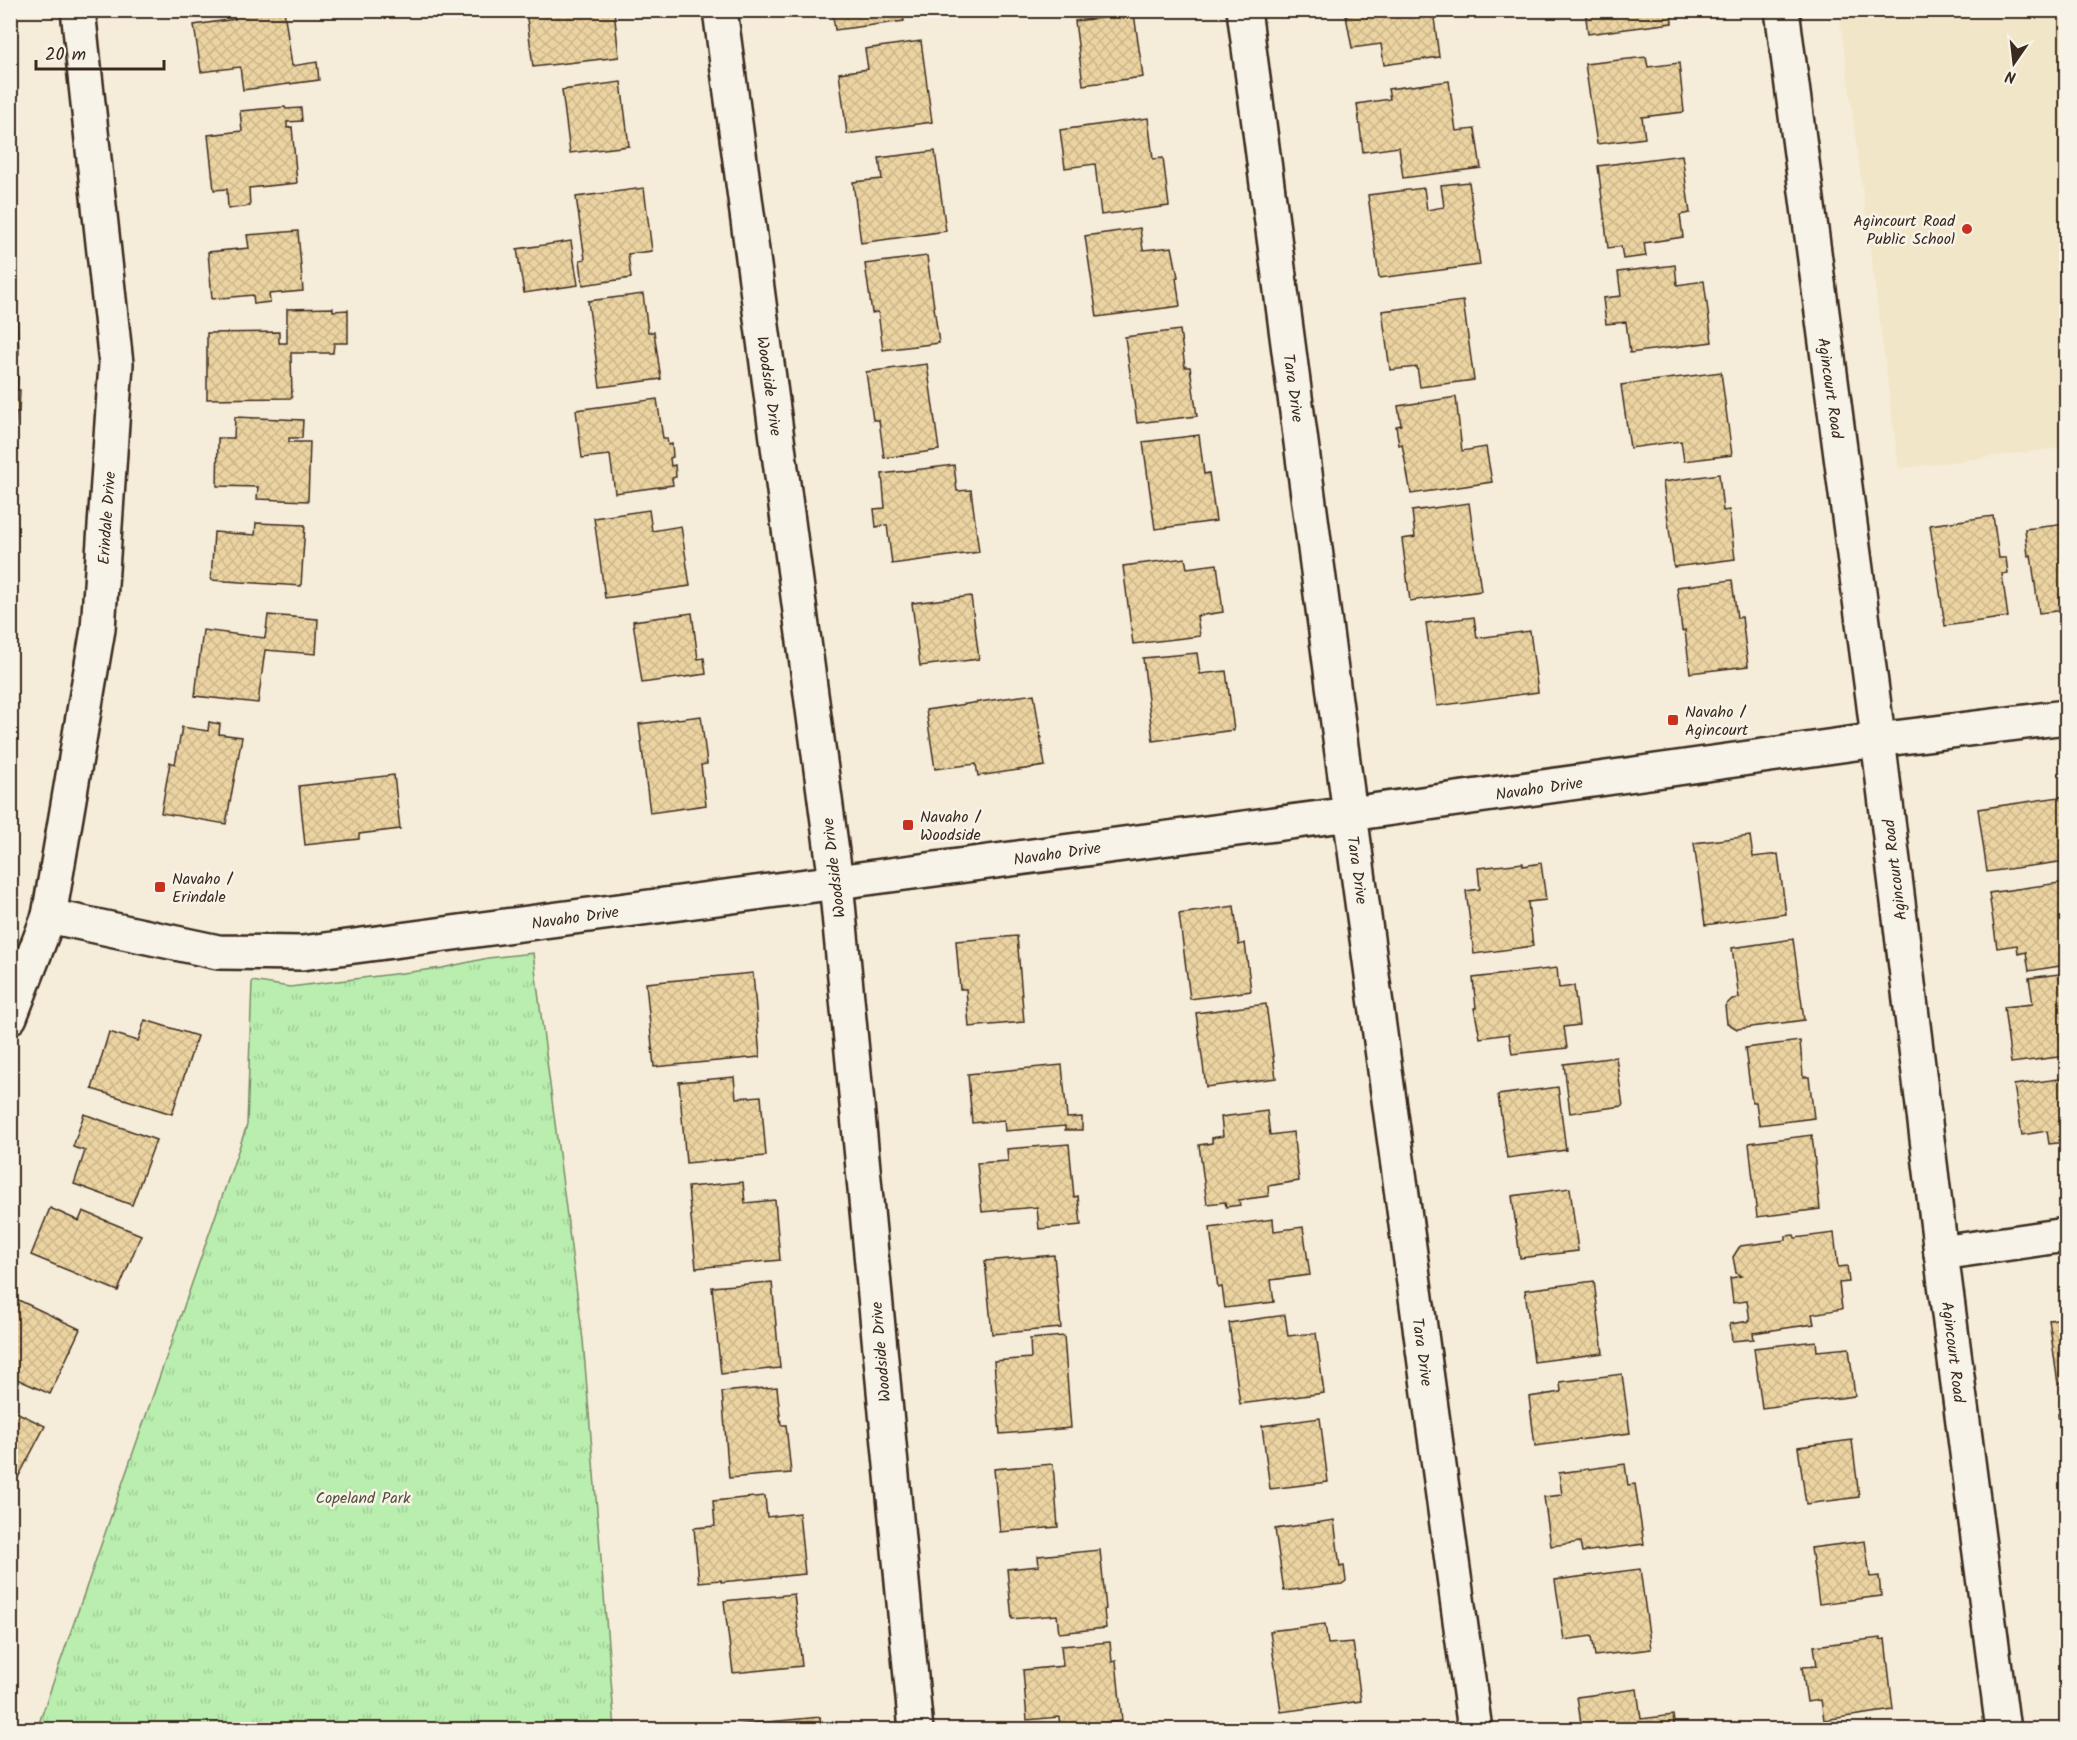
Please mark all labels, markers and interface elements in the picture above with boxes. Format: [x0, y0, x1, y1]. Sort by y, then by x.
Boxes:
scale bar [36, 33, 164, 71]
north arrow [1984, 33, 2044, 93]
text: 20 m [45, 41, 86, 70]
text: N [2003, 63, 2019, 89]
place label: Agincourt Road Public School [1853, 209, 1956, 252]
marker: Agincourt Road Public School [1960, 222, 1974, 236]
street label: Woodside Drive [749, 335, 788, 438]
street label: Agincourt Road [1810, 336, 1849, 441]
street label: Tara Drive [1275, 352, 1310, 424]
street label: Erindale Drive [92, 471, 123, 566]
place label: Navaho / Agincourt [1685, 700, 1749, 743]
marker: Navaho / Agincourt [1666, 713, 1680, 727]
street label: Navaho Drive [1494, 771, 1585, 808]
place label: Navaho / Woodside [920, 805, 982, 848]
street label: Woodside Drive [816, 816, 853, 919]
street label: Agincourt Road [1877, 817, 1914, 922]
marker: Navaho / Woodside [901, 818, 915, 832]
street label: Tara Drive [1339, 834, 1374, 906]
street label: Navaho Drive [1012, 836, 1103, 873]
place label: Navaho / Erindale [172, 867, 234, 910]
marker: Navaho / Erindale [153, 880, 167, 894]
street label: Navaho Drive [530, 900, 621, 937]
street label: Agincourt Road [1934, 1300, 1971, 1405]
street label: Woodside Drive [865, 1301, 898, 1403]
street label: Tara Drive [1404, 1316, 1439, 1388]
park label: Copeland Park [315, 1486, 411, 1511]

